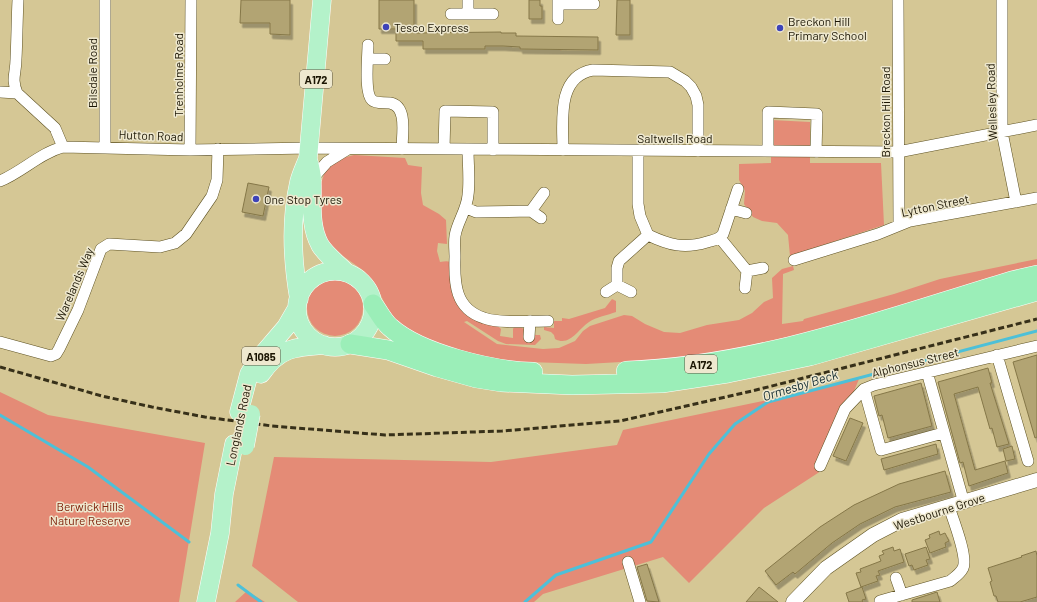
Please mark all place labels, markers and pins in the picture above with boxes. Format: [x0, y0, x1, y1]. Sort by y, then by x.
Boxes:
place label: Breckon Hill Primary School [788, 14, 867, 42]
place label: Tesco Express [394, 20, 469, 34]
marker: Tesco Express [381, 22, 391, 32]
marker: Breckon Hill Primary School [775, 23, 785, 33]
place label: One Stop Tyres [264, 192, 342, 206]
marker: One Stop Tyres [251, 194, 261, 204]

